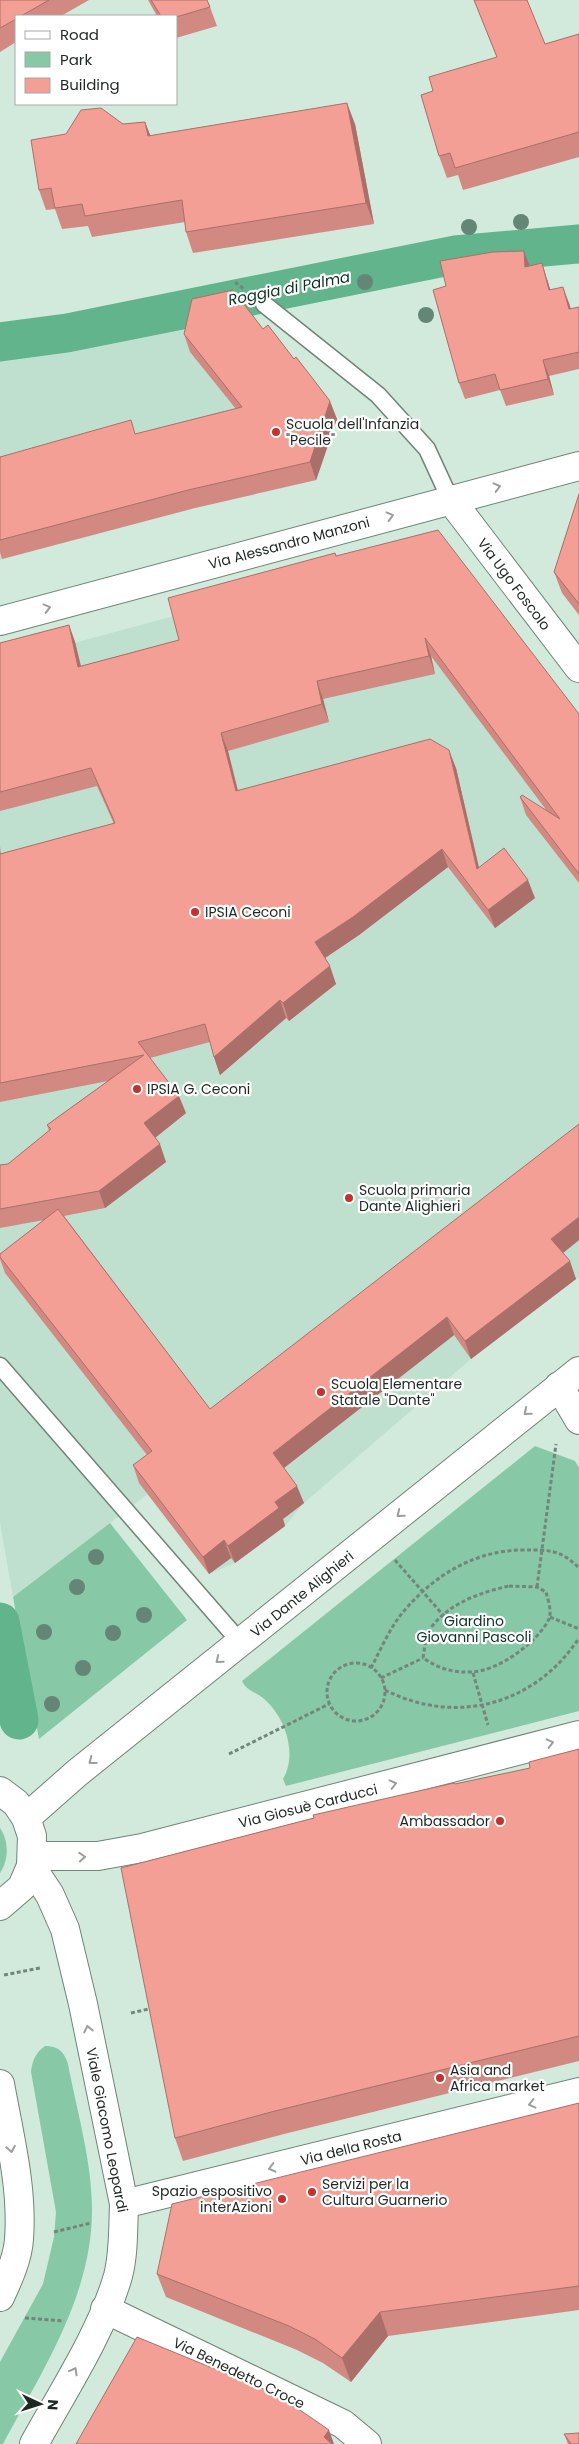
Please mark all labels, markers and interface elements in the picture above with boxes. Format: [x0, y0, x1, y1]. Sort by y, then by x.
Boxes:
legend [15, 15, 178, 105]
text: Road [60, 24, 99, 45]
text: Park [60, 49, 92, 70]
text: Building [60, 74, 120, 95]
water label: Roggia di Palma [226, 266, 352, 310]
place label: Scuola dell'Infanzia "Pecile" [286, 414, 419, 450]
marker: Scuola dell'Infanzia "Pecile" [270, 426, 282, 438]
one-way arrow [493, 482, 502, 493]
one-way arrow [385, 511, 393, 521]
street label: Via Alessandro Manzoni [206, 512, 372, 574]
street label: Via Ugo Foscolo [473, 534, 555, 634]
one-way arrow [43, 603, 52, 614]
place label: IPSIA Ceconi [205, 902, 291, 922]
marker: IPSIA Ceconi [189, 906, 201, 918]
place label: IPSIA G. Ceconi [147, 1079, 250, 1099]
marker: IPSIA G. Ceconi [131, 1083, 143, 1095]
place label: Scuola primaria Dante Alighieri [359, 1180, 470, 1216]
marker: Scuola primaria Dante Alighieri [343, 1192, 355, 1204]
place label: Scuola Elementare Statale "Dante" [331, 1374, 462, 1410]
marker: Scuola Elementare Statale "Dante" [315, 1386, 327, 1398]
one-way arrow [524, 1407, 533, 1415]
one-way arrow [397, 1509, 406, 1518]
street label: Via Dante Alighieri [246, 1546, 358, 1642]
park label: Giardino Giovanni Pascoli [417, 1611, 531, 1647]
one-way arrow [216, 1655, 225, 1664]
one-way arrow [546, 1738, 554, 1748]
one-way arrow [89, 1756, 98, 1764]
street label: Via Giosuè Carducci [236, 1779, 380, 1833]
one-way arrow [389, 1779, 398, 1790]
place label: Ambassador [399, 1811, 490, 1831]
marker: Ambassador [494, 1815, 506, 1827]
one-way arrow [78, 1851, 86, 1862]
one-way arrow [83, 2025, 93, 2034]
street label: Viale Giacomo Leopardi [81, 2046, 133, 2214]
place label: Asia and Africa market [450, 2060, 545, 2096]
marker: Asia and Africa market [434, 2072, 446, 2084]
one-way arrow [527, 2098, 536, 2109]
street label: Via della Rosta [298, 2126, 404, 2170]
one-way arrow [5, 2145, 16, 2153]
one-way arrow [267, 2162, 276, 2173]
place label: Servizi per la Cultura Guarnerio [322, 2174, 448, 2210]
place label: Spazio espositivo interAzioni [152, 2181, 272, 2217]
marker: Servizi per la Cultura Guarnerio [306, 2186, 318, 2198]
marker: Spazio espositivo interAzioni [276, 2193, 288, 2205]
street label: Via Benedetto Croce [170, 2332, 308, 2414]
one-way arrow [68, 2367, 78, 2376]
north arrow [15, 2379, 65, 2429]
text: N [43, 2399, 63, 2411]

